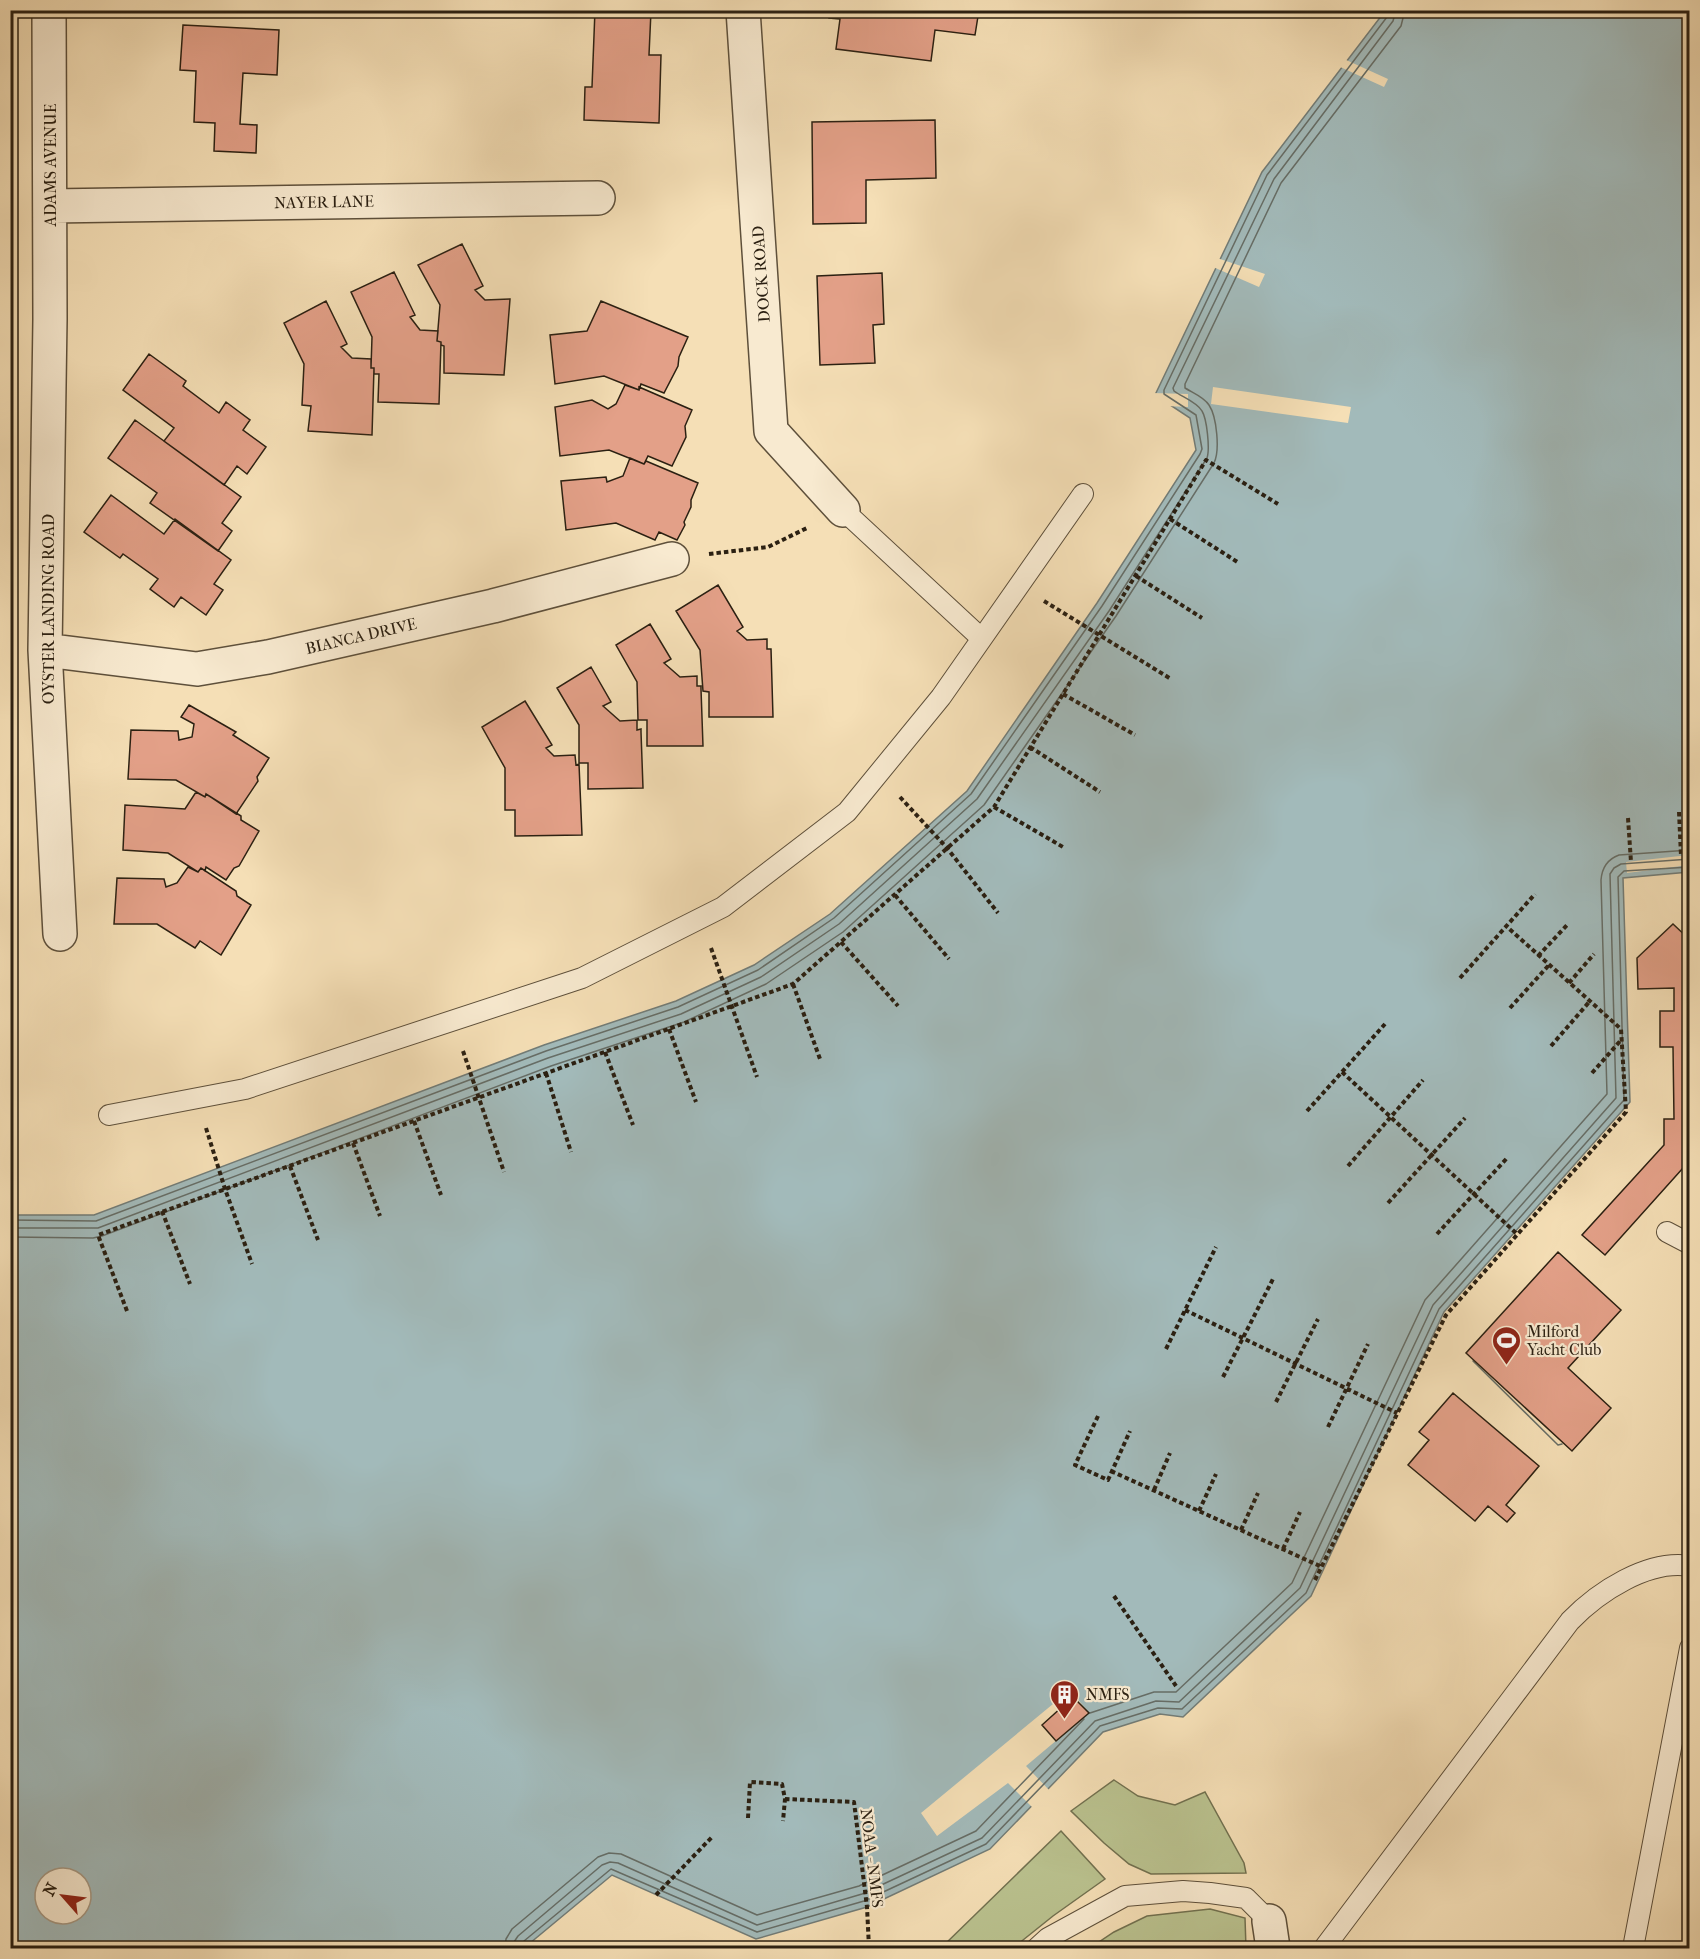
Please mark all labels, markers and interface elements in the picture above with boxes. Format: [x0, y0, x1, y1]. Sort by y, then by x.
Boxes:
street label: ADAMS AVENUE [41, 103, 60, 227]
street label: NAYER LANE [274, 192, 374, 212]
street label: DOCK ROAD [748, 225, 774, 323]
street label: OYSTER LANDING ROAD [39, 514, 58, 704]
street label: BIANCA DRIVE [304, 614, 419, 658]
place label: Milford Yacht Club [1526, 1322, 1601, 1359]
sports icon: Milford Yacht Club [1490, 1324, 1522, 1366]
building icon: NMFS [1049, 1678, 1081, 1720]
place label: NMFS [1086, 1685, 1130, 1704]
street label: NOAA - NMFS [856, 1807, 888, 1909]
north arrow [33, 1866, 93, 1926]
text: N [39, 1879, 62, 1899]

